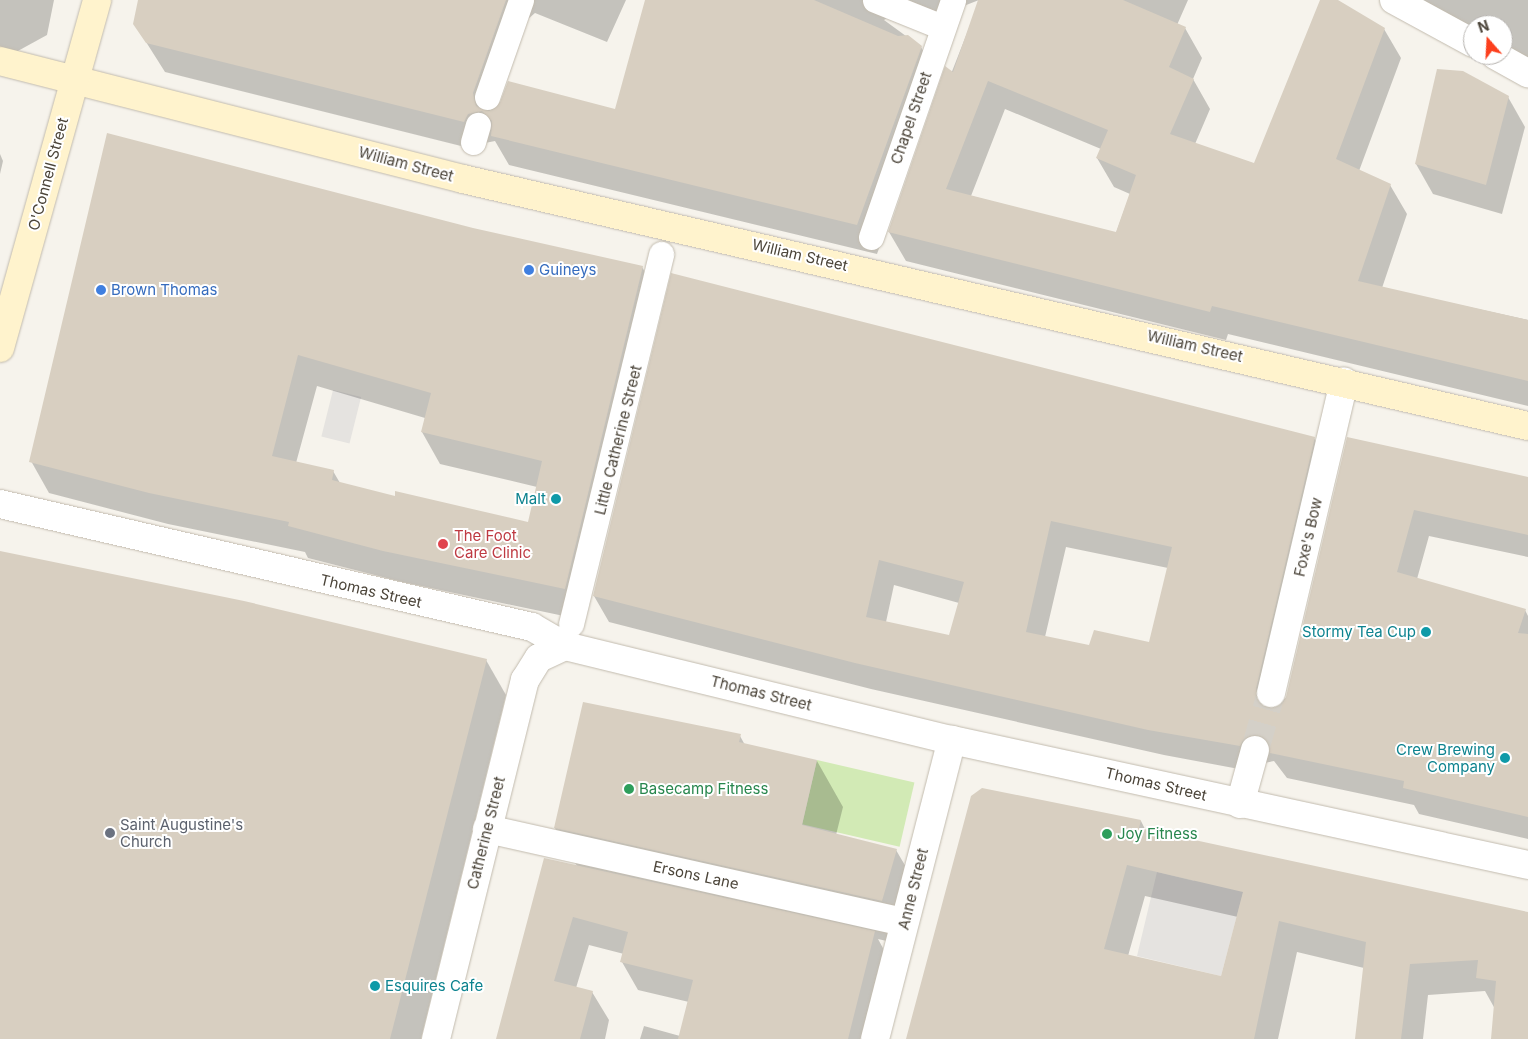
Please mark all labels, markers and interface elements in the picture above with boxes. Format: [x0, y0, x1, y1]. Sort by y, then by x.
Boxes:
north arrow [1463, 15, 1513, 65]
text: N [1475, 17, 1491, 36]
street label: Chapel Street [887, 70, 935, 166]
street label: O'Connell Street [24, 116, 72, 232]
street label: William Street [357, 143, 455, 185]
street label: William Street [751, 235, 849, 275]
place label: Guineys [539, 261, 596, 279]
marker: Guineys [523, 264, 535, 276]
place label: Brown Thomas [111, 281, 217, 299]
marker: Brown Thomas [95, 284, 107, 296]
street label: William Street [1146, 326, 1244, 366]
street label: Little Catherine Street [591, 363, 645, 517]
place label: Malt [515, 490, 546, 508]
marker: Malt [550, 493, 562, 505]
street label: Foxe's Bow [1290, 496, 1326, 578]
place label: The Foot Care Clinic [454, 526, 531, 561]
marker: The Foot Care Clinic [436, 537, 450, 551]
street label: Thomas Street [319, 571, 423, 611]
place label: Stormy Tea Cup [1302, 623, 1416, 641]
marker: Stormy Tea Cup [1420, 626, 1432, 638]
street label: Thomas Street [709, 672, 813, 714]
place label: Crew Brewing Company [1396, 740, 1495, 775]
marker: Crew Brewing Company [1499, 752, 1511, 764]
street label: Thomas Street [1104, 764, 1208, 804]
street label: Catherine Street [463, 775, 509, 891]
place label: Basecamp Fitness [639, 780, 768, 798]
marker: Basecamp Fitness [623, 783, 635, 795]
place label: Saint Augustine's Church [120, 815, 243, 850]
place label: Joy Fitness [1117, 825, 1198, 843]
marker: Saint Augustine's Church [104, 827, 116, 839]
marker: Joy Fitness [1101, 828, 1113, 840]
street label: Anne Street [894, 846, 932, 932]
street label: Ersons Lane [652, 857, 740, 893]
place label: Esquires Cafe [385, 977, 483, 995]
marker: Esquires Cafe [369, 980, 381, 992]

